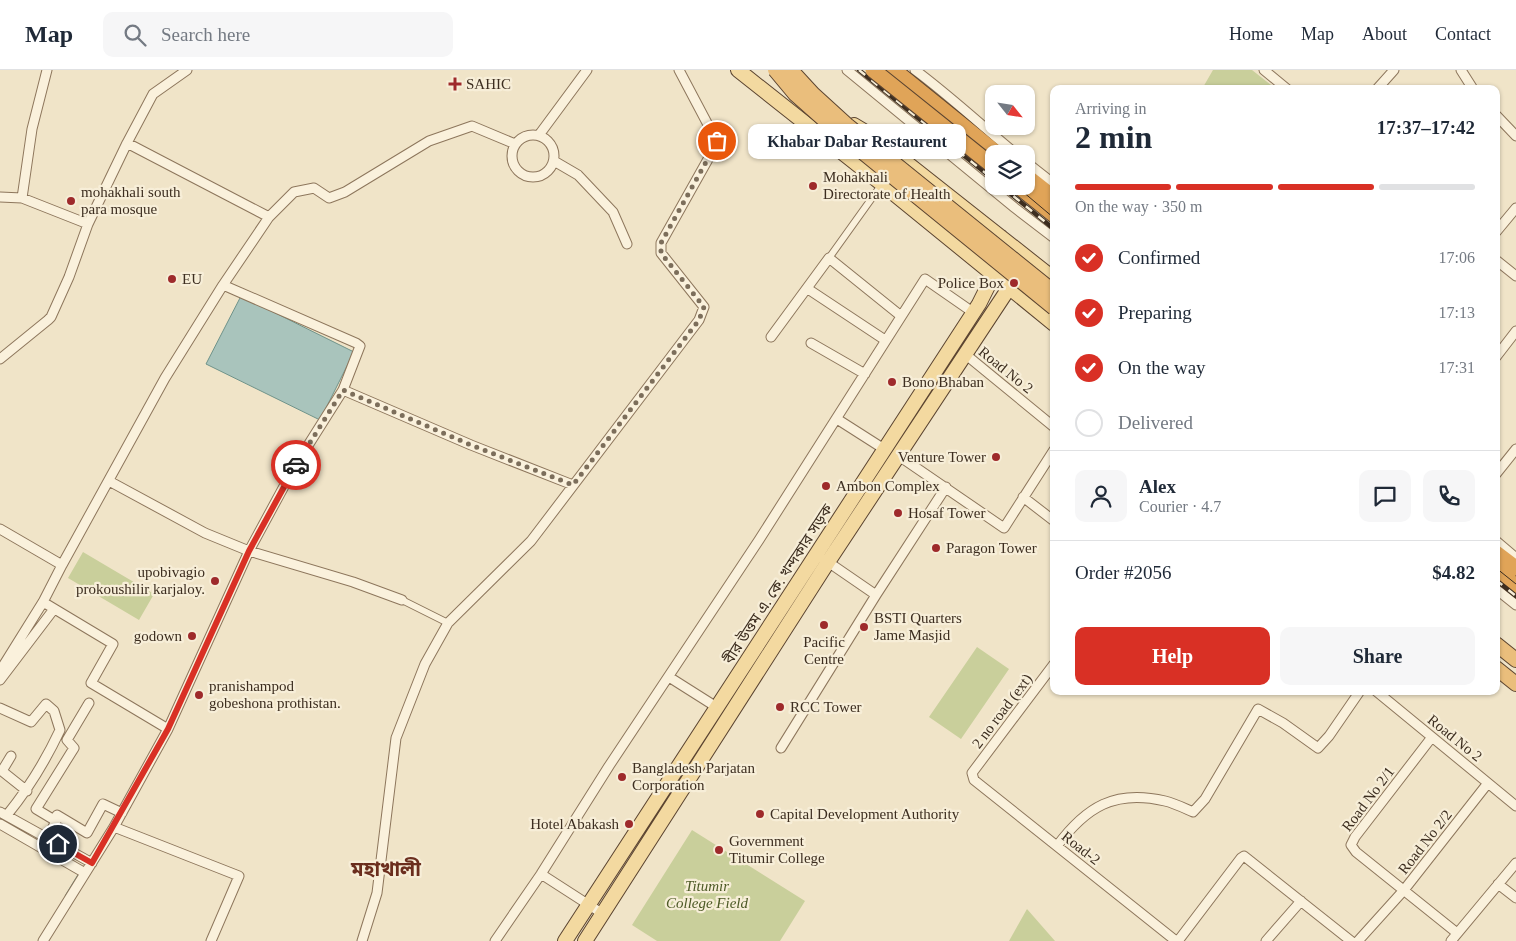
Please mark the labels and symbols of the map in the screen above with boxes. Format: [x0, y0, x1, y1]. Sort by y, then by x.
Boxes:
place label: SAHIC [466, 76, 511, 92]
marker: SAHIC [448, 77, 462, 91]
north arrow [985, 85, 1035, 135]
pin [696, 120, 738, 162]
callout: Khabar Dabar Restaurent [747, 124, 964, 158]
place label: Mohakhali Directorate of Health [823, 169, 951, 202]
marker: Mohakhali Directorate of Health [807, 180, 819, 192]
place label: mohakhali south para mosque [81, 184, 181, 217]
marker: mohakhali south para mosque [65, 195, 77, 207]
place label: EU [182, 271, 202, 287]
marker: EU [166, 273, 178, 285]
place label: Police Box [938, 275, 1004, 291]
marker: Police Box [1008, 277, 1020, 289]
street label: Road No 2 [976, 343, 1036, 397]
place label: Bono Bhaban [902, 374, 985, 390]
marker: Bono Bhaban [886, 376, 898, 388]
courier [271, 440, 321, 490]
place label: Venture Tower [898, 449, 986, 465]
marker: Venture Tower [990, 451, 1002, 463]
place label: Ambon Complex [836, 478, 940, 494]
marker: Ambon Complex [820, 480, 832, 492]
street label: বীর উত্তম এ. কে. খন্দকার সড়ক [720, 500, 836, 668]
place label: Hosaf Tower [908, 505, 985, 521]
marker: Hosaf Tower [892, 507, 904, 519]
place label: Paragon Tower [946, 540, 1037, 556]
marker: Paragon Tower [930, 542, 942, 554]
place label: upobivagio prokoushilir karjaloy. [76, 564, 205, 597]
marker: upobivagio prokoushilir karjaloy. [209, 575, 221, 587]
place label: BSTI Quarters Jame Masjid [874, 610, 962, 643]
marker: Pacific Centre [818, 619, 830, 631]
marker: BSTI Quarters Jame Masjid [858, 621, 870, 633]
place label: godown [134, 628, 182, 644]
marker: godown [186, 630, 198, 642]
place label: Pacific Centre [803, 634, 845, 667]
street label: 2 no road (ext) [969, 671, 1036, 752]
place label: pranishampod gobeshona prothistan. [209, 678, 341, 711]
marker: pranishampod gobeshona prothistan. [193, 689, 205, 701]
place label: RCC Tower [790, 699, 862, 715]
marker: RCC Tower [774, 701, 786, 713]
street label: Road No 2 [1425, 711, 1485, 765]
place label: Bangladesh Parjatan Corporation [632, 760, 755, 793]
street label: Road No 2/1 [1339, 764, 1397, 834]
marker: Bangladesh Parjatan Corporation [616, 771, 628, 783]
place label: Capital Development Authority [770, 806, 960, 822]
street label: Road No 2/2 [1395, 807, 1455, 877]
marker: Capital Development Authority [754, 808, 766, 820]
place label: Hotel Abakash [530, 816, 619, 832]
marker: Hotel Abakash [623, 818, 635, 830]
pin [37, 823, 79, 865]
street label: Road-2 [1059, 828, 1103, 868]
place label: Government Titumir College [729, 833, 825, 866]
marker: Government Titumir College [713, 844, 725, 856]
district label: মহাখালী [350, 857, 421, 880]
park label: Titumir College Field [666, 878, 749, 911]

